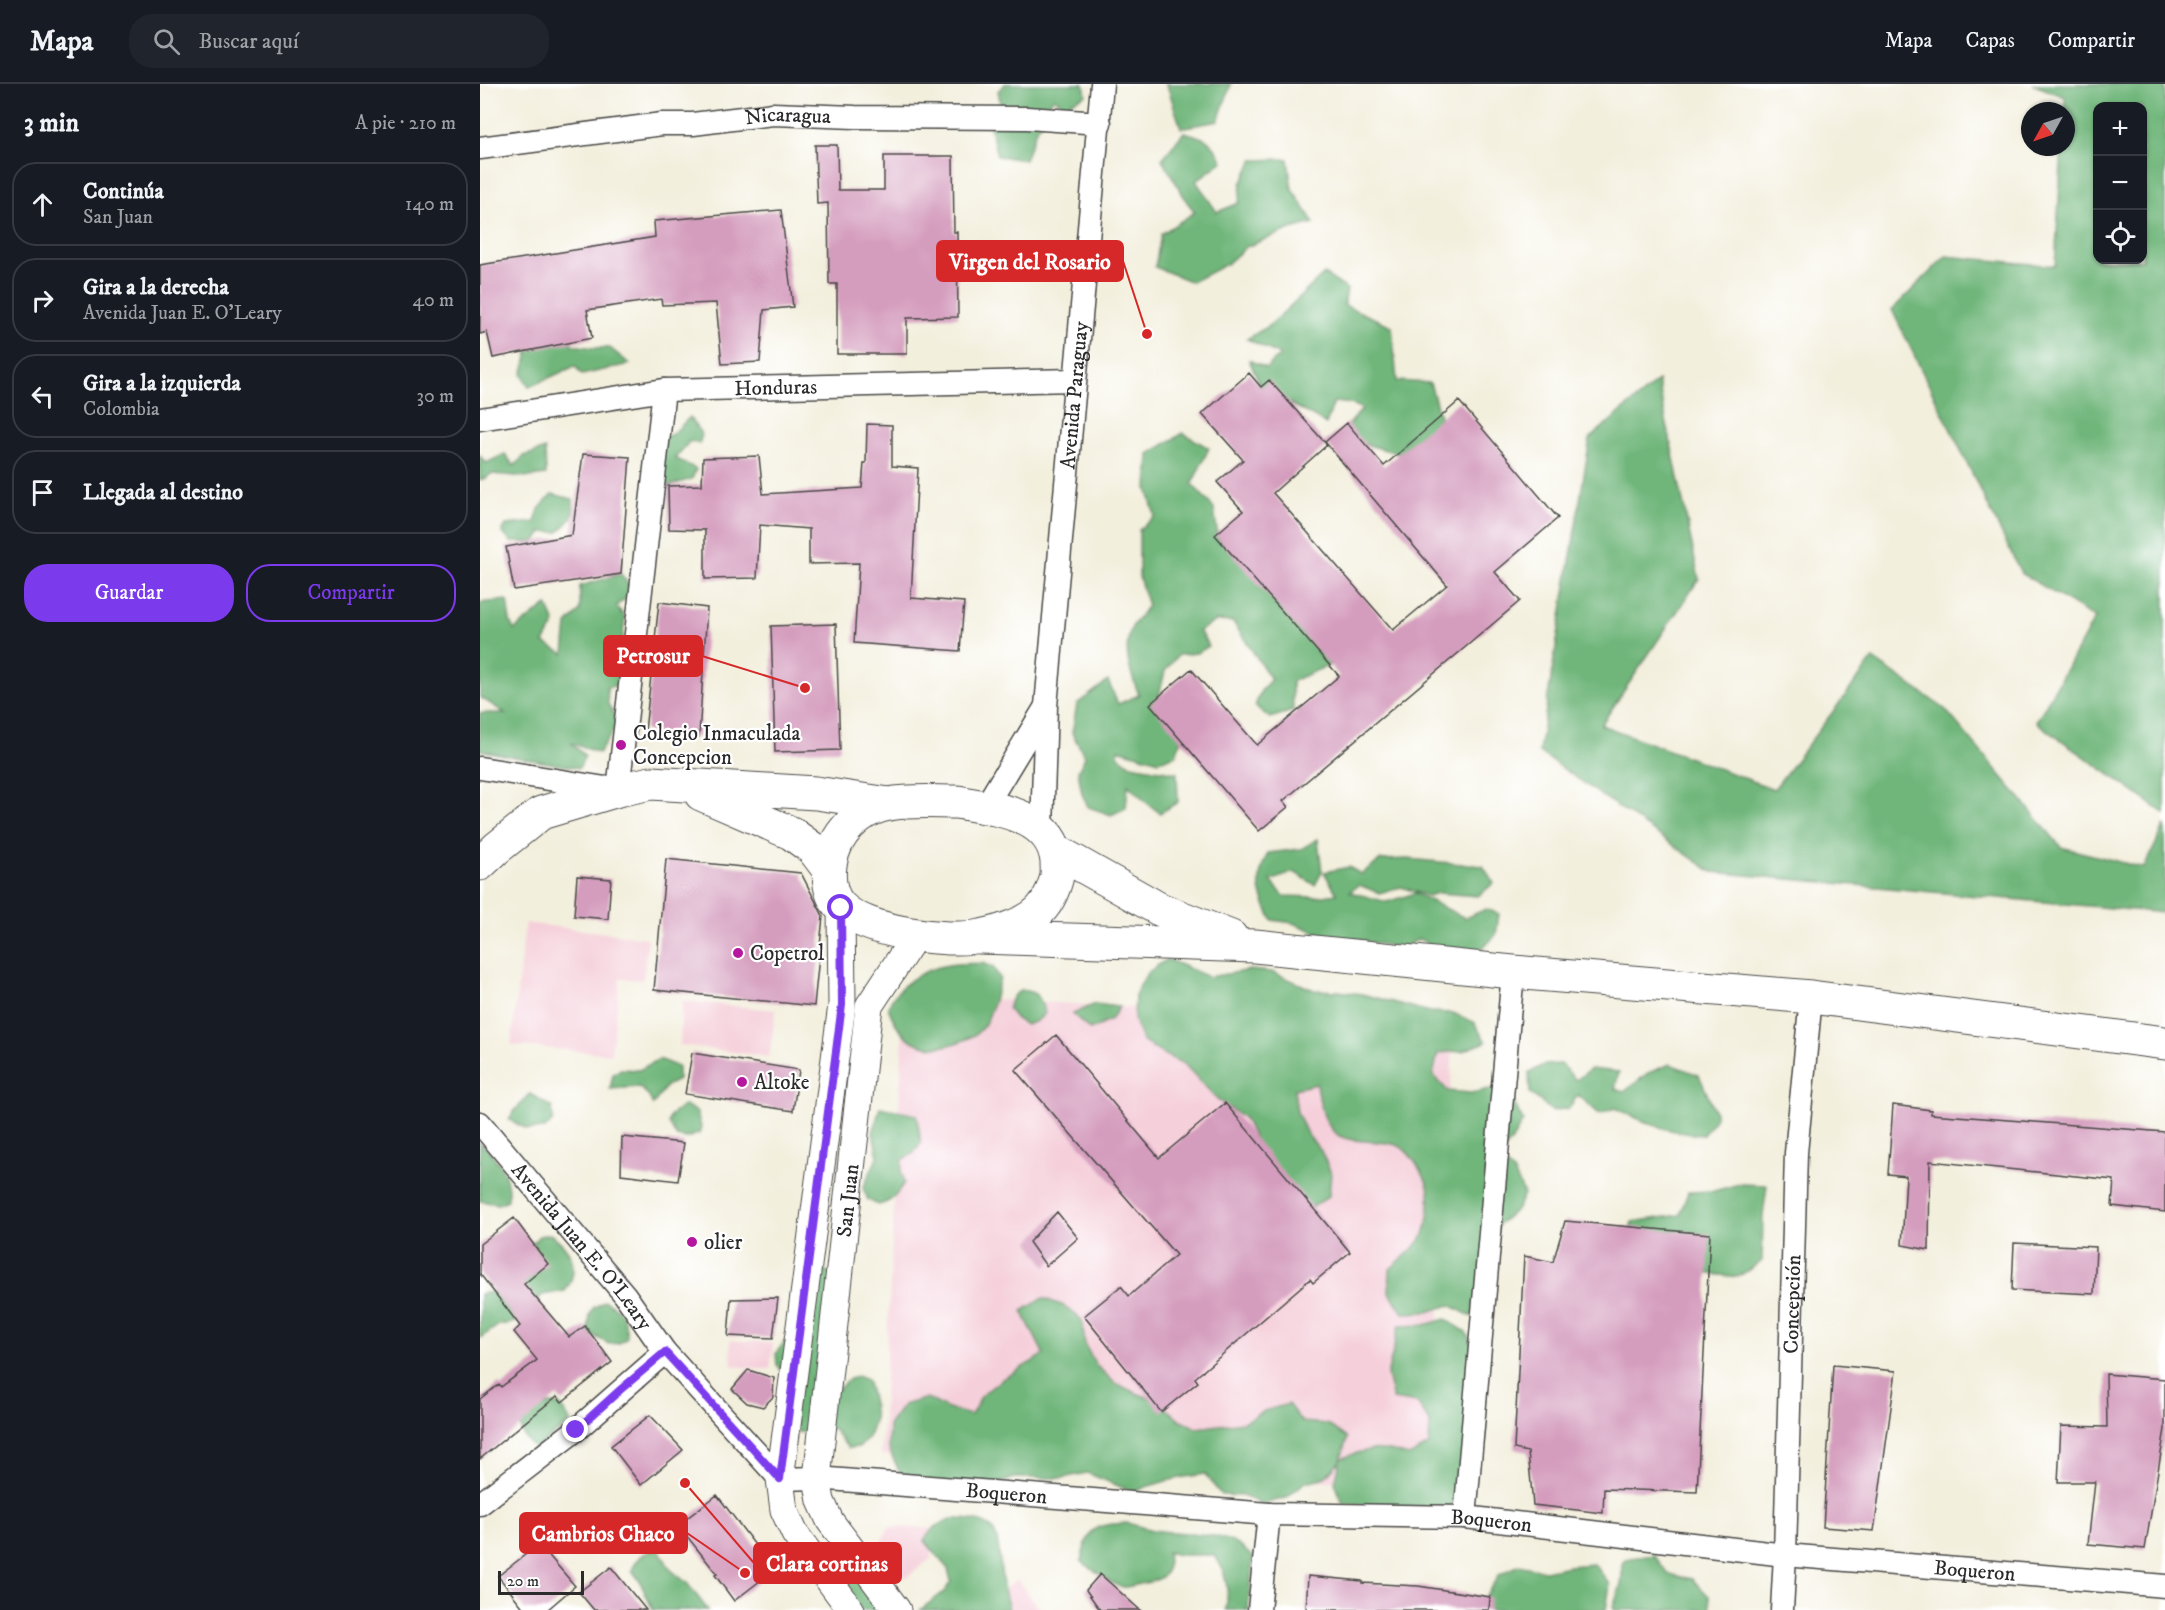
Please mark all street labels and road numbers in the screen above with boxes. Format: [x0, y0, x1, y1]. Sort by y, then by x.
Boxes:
street label: Nicaragua [743, 102, 831, 131]
street label: Avenida Paraguay [1055, 319, 1095, 470]
street label: Honduras [734, 374, 817, 402]
street label: Avenida Juan E. O'Leary [505, 1158, 658, 1336]
street label: San Juan [832, 1163, 866, 1238]
street label: Concepción [1779, 1254, 1807, 1354]
street label: Boqueron [965, 1478, 1048, 1510]
street label: Boqueron [1450, 1505, 1533, 1539]
street label: Boqueron [1933, 1555, 2016, 1588]

